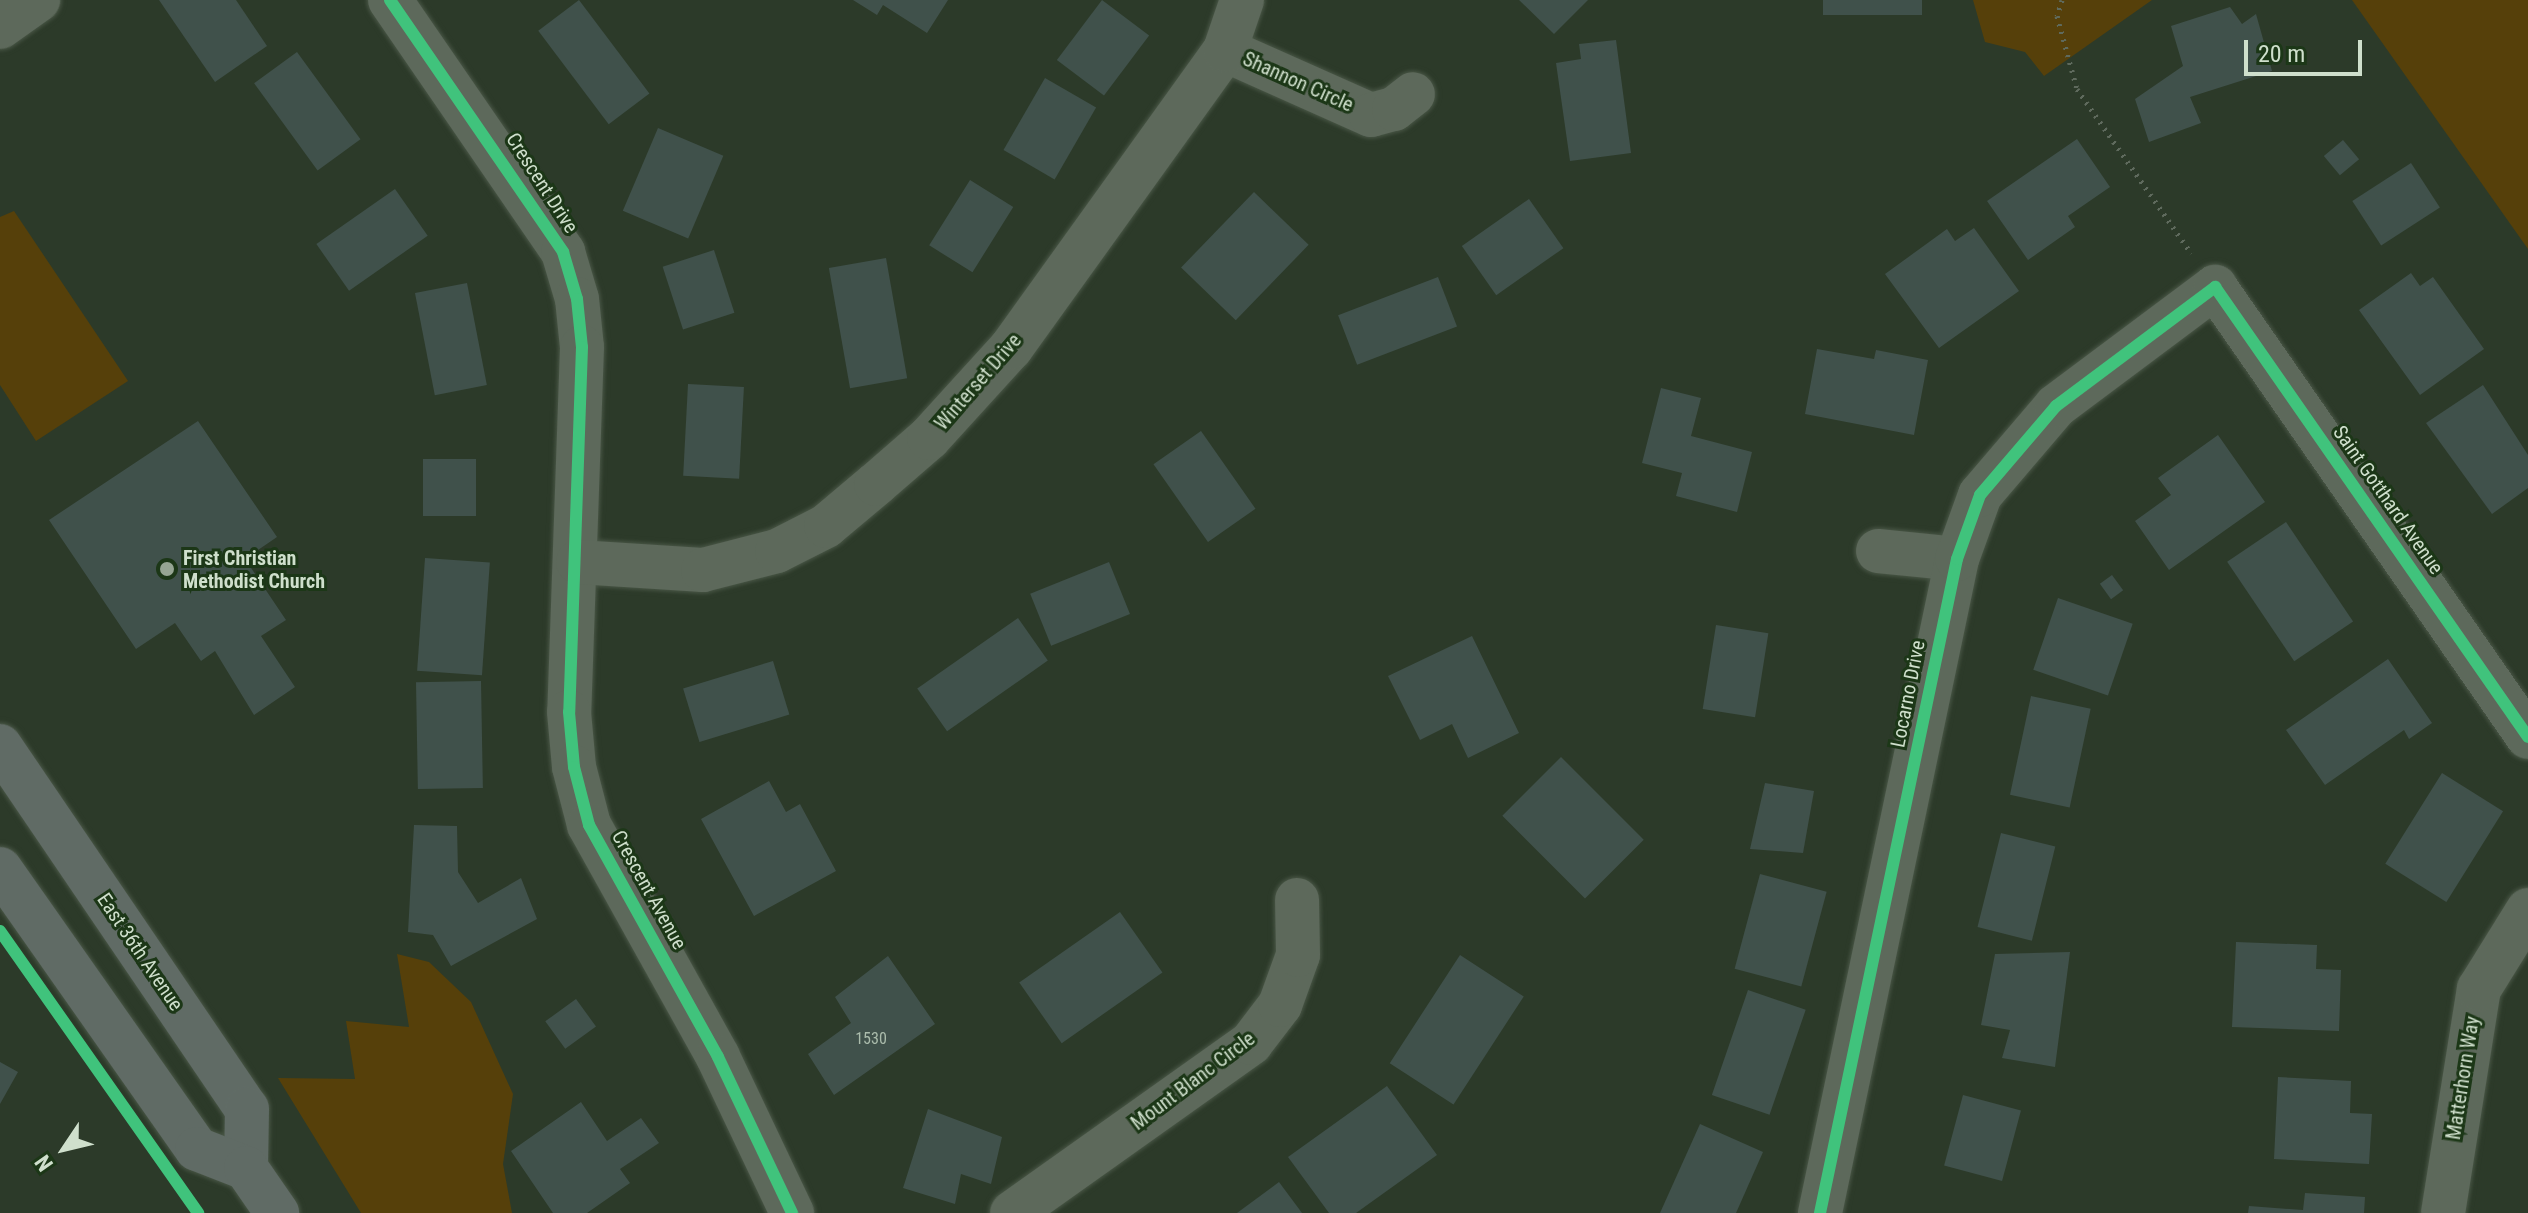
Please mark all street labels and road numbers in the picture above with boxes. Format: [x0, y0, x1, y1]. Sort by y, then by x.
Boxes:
street label: Shannon Circle [1239, 47, 1357, 117]
street label: Crescent Drive [501, 128, 583, 238]
street label: Winterset Drive [930, 329, 1026, 435]
street label: Saint Gotthard Avenue [2328, 421, 2448, 579]
street label: Locarno Drive [1886, 638, 1930, 750]
street label: Crescent Avenue [606, 826, 692, 954]
street label: East 36th Avenue [92, 889, 188, 1015]
street label: Matterhorn Way [2441, 1015, 2485, 1141]
street label: Mount Blanc Circle [1126, 1027, 1260, 1135]

